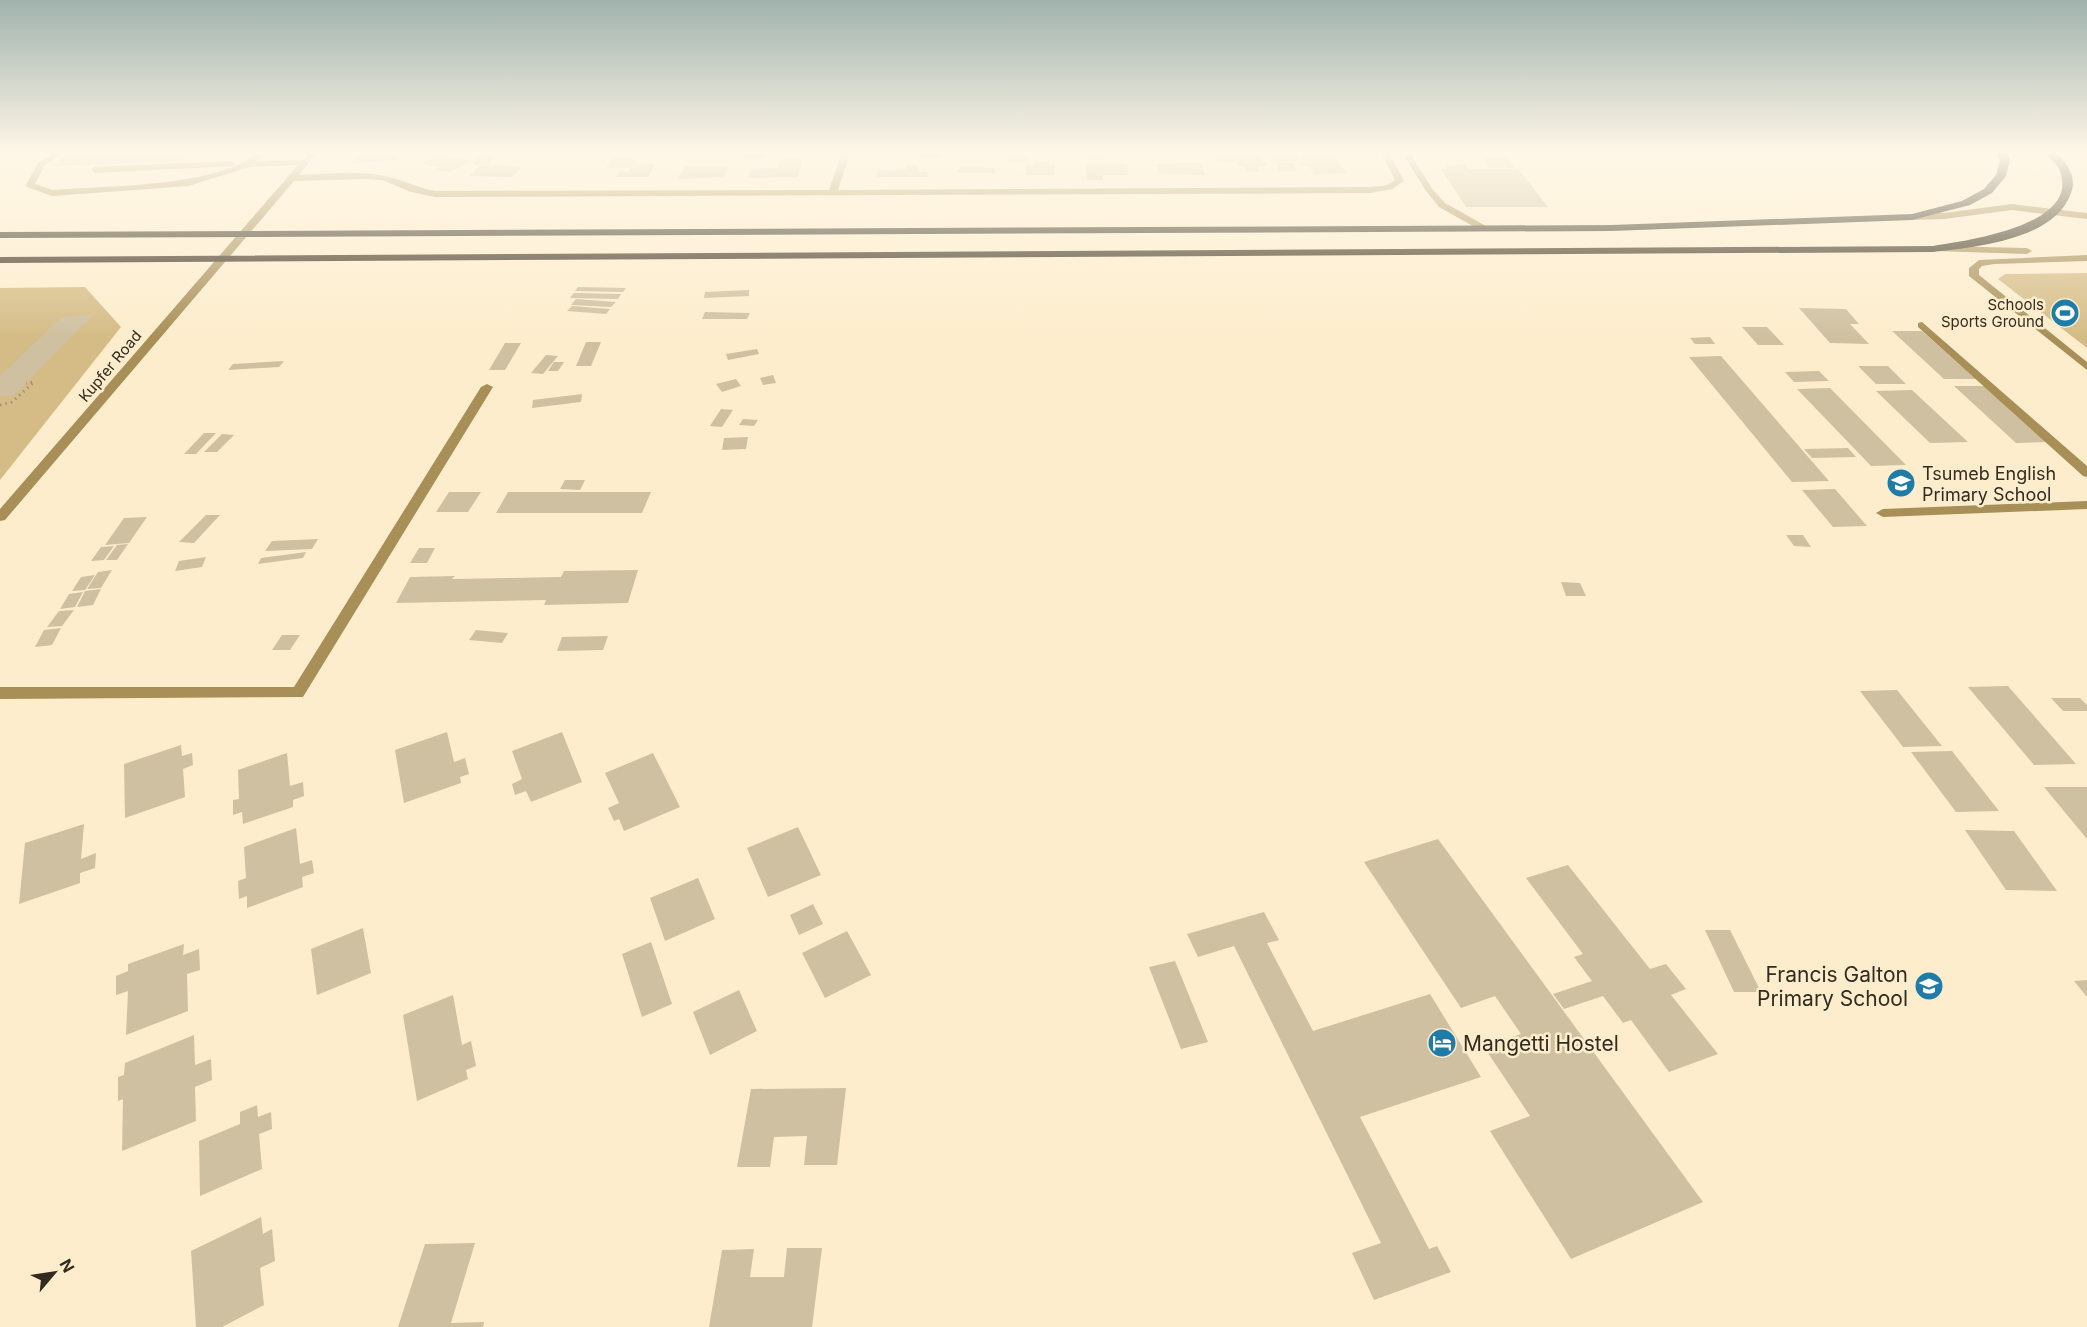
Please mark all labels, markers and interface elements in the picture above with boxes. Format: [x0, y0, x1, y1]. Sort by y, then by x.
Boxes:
place label: Schools Sports Ground [1941, 295, 2044, 331]
sports icon: Schools Sports Ground [2049, 297, 2081, 329]
street label: Kupfer Road [75, 326, 145, 406]
place label: Tsumeb English Primary School [1922, 463, 2056, 505]
school or university icon: Tsumeb English Primary School [1885, 467, 1917, 499]
place label: Francis Galton Primary School [1757, 962, 1908, 1011]
school or university icon: Francis Galton Primary School [1913, 970, 1945, 1002]
hotel icon: Mangetti Hostel [1426, 1027, 1458, 1059]
place label: Mangetti Hostel [1463, 1031, 1619, 1056]
north arrow [24, 1243, 84, 1303]
text: N [55, 1256, 79, 1276]

